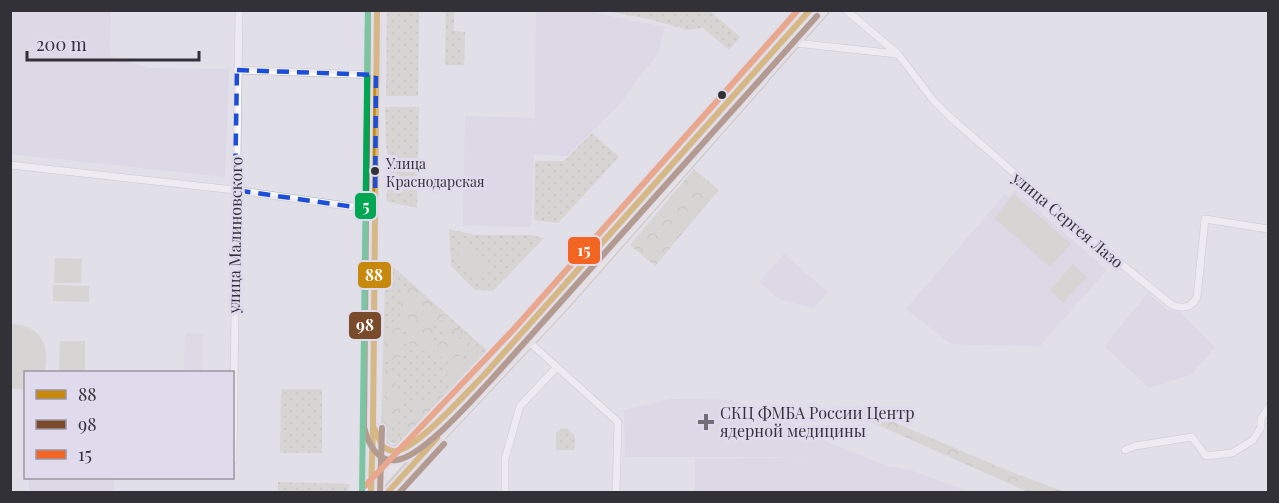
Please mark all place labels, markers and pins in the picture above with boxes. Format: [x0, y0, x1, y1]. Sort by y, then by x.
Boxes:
unlabelled marker [716, 89, 728, 101]
place label: Улица Краснодарская [385, 154, 485, 191]
marker: Улица Краснодарская [369, 165, 381, 177]
place label: СКЦ ФМБА России Центр ядерной медицины [719, 402, 915, 441]
marker: СКЦ ФМБА России Центр ядерной медицины [697, 413, 715, 431]

